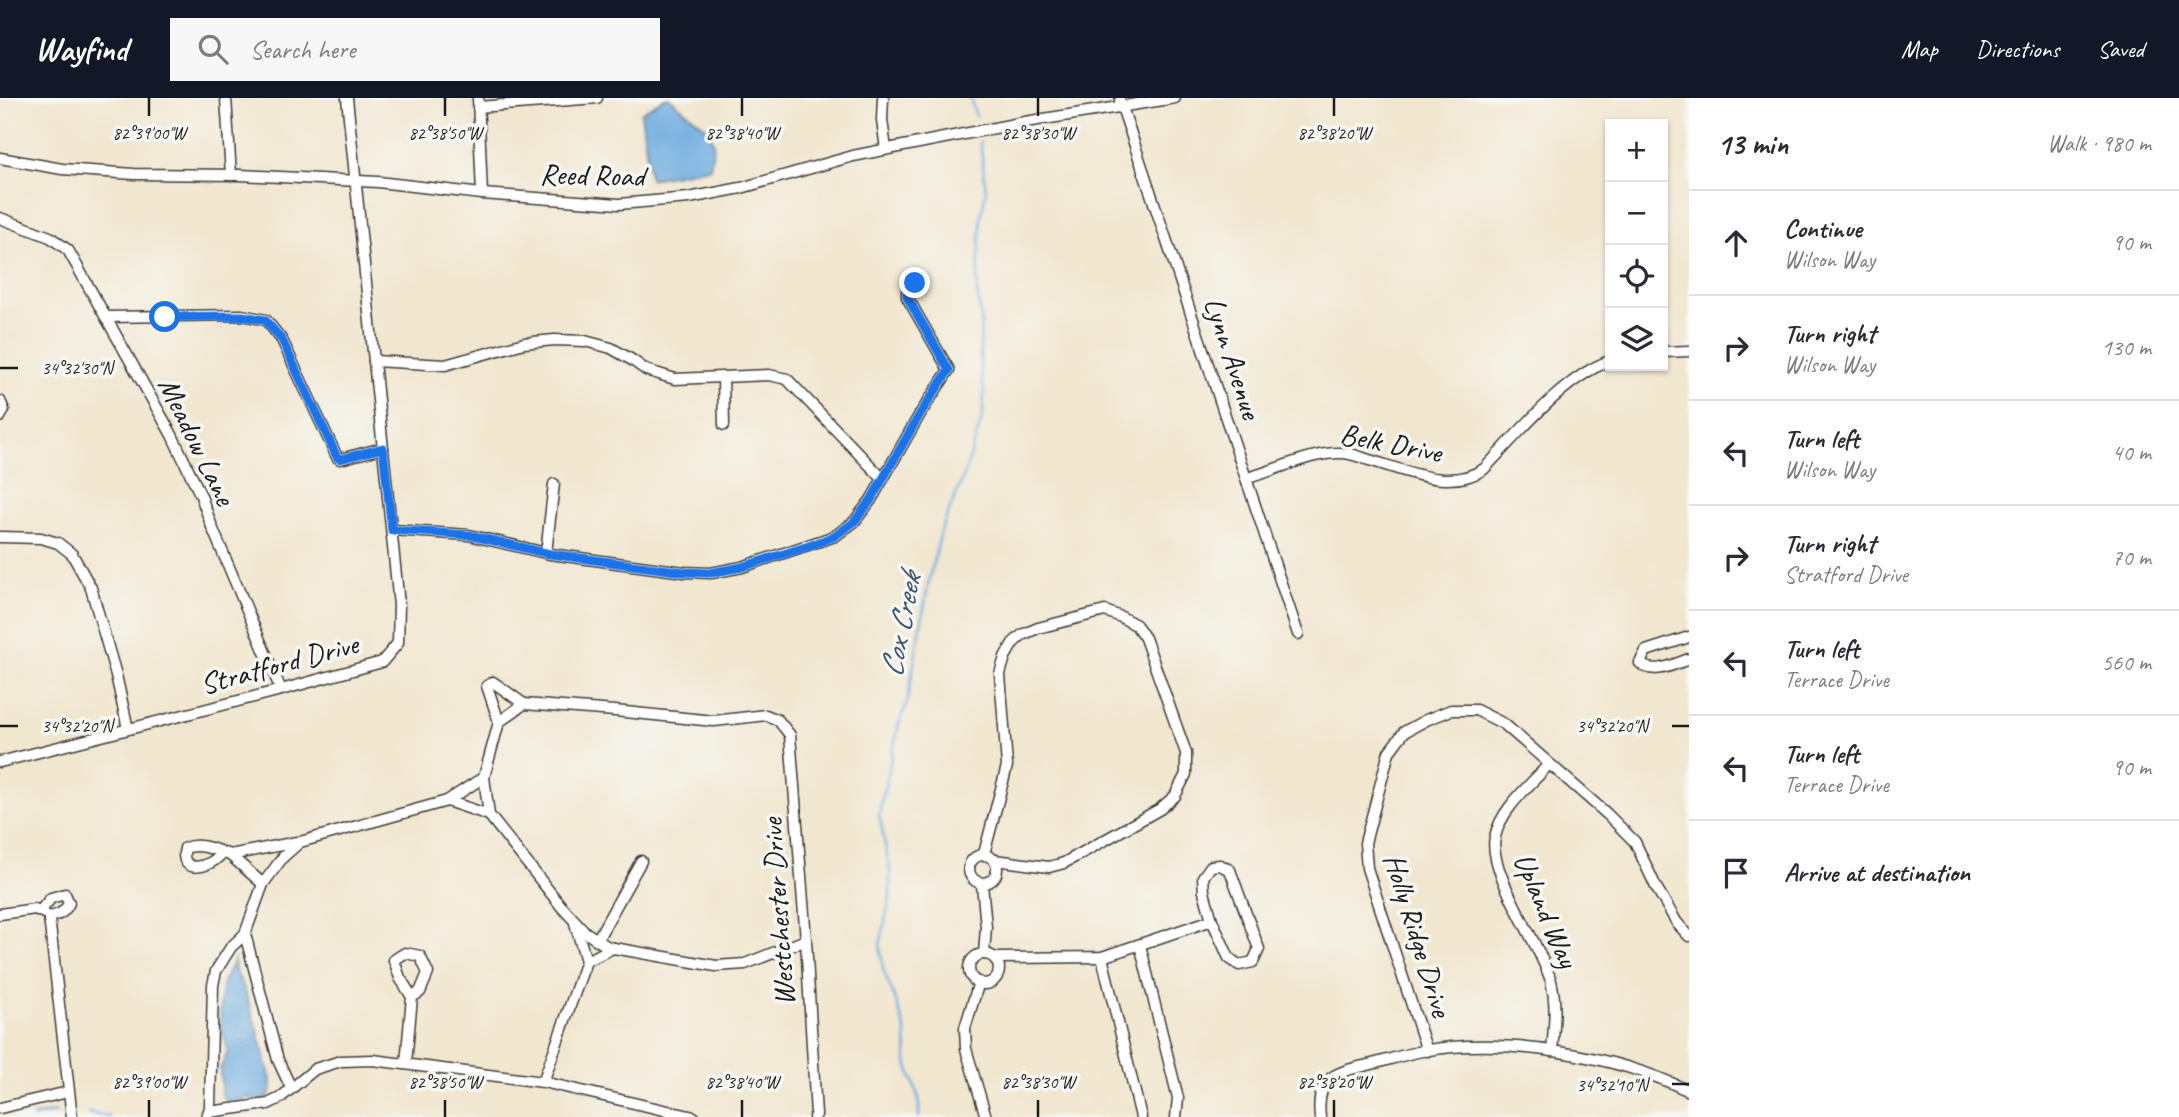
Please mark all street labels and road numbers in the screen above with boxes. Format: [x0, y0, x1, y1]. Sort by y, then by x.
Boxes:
street label: Reed Road [539, 155, 649, 195]
street label: Lynn Avenue [1196, 292, 1271, 426]
street label: Meadow Lane [150, 371, 245, 513]
street label: Belk Drive [1337, 415, 1447, 472]
street label: Stratford Drive [196, 624, 364, 703]
street label: Westchester Drive [752, 815, 804, 1007]
street label: Upland Way [1505, 847, 1588, 975]
street label: Holly Ridge Drive [1375, 849, 1462, 1023]

